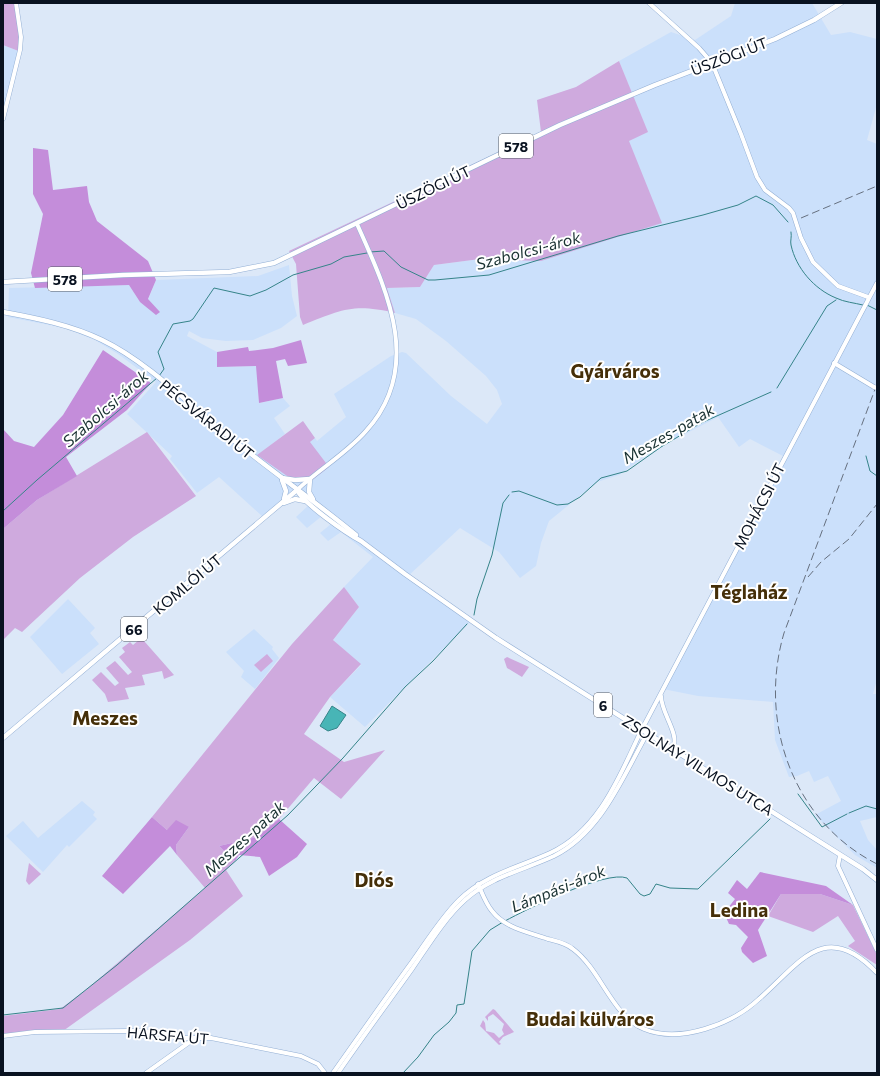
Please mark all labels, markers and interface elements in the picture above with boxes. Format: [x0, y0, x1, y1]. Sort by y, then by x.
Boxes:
street label: ÜSZÖGI ÚT [688, 32, 770, 79]
road number: 578 [499, 134, 533, 158]
street label: ÜSZÖGI ÚT [392, 160, 473, 213]
water label: Szabolcsi-árok [474, 227, 583, 273]
road number: 578 [48, 267, 82, 291]
district label: Gyárváros [571, 359, 660, 382]
water label: Szabolcsi-árok [58, 365, 152, 450]
street label: PÉCSVÁRADI ÚT [156, 375, 259, 463]
water label: Meszes-patak [619, 399, 718, 467]
street label: MOHÁCSI ÚT [729, 459, 789, 552]
street label: KOMLÓI ÚT [148, 549, 225, 618]
district label: Téglaház [710, 580, 788, 603]
road number: 66 [121, 617, 147, 641]
road number: 6 [594, 693, 612, 717]
district label: Meszes [72, 706, 138, 729]
street label: ZSOLNAY VILMOS UTCA [619, 711, 777, 819]
water label: Meszes-patak [199, 796, 289, 879]
water label: Lámpási-árok [508, 860, 608, 916]
district label: Diós [354, 868, 394, 891]
district label: Ledina [710, 898, 768, 921]
district label: Budai külváros [526, 1007, 654, 1030]
street label: HÁRSFA ÚT [126, 1021, 210, 1048]

